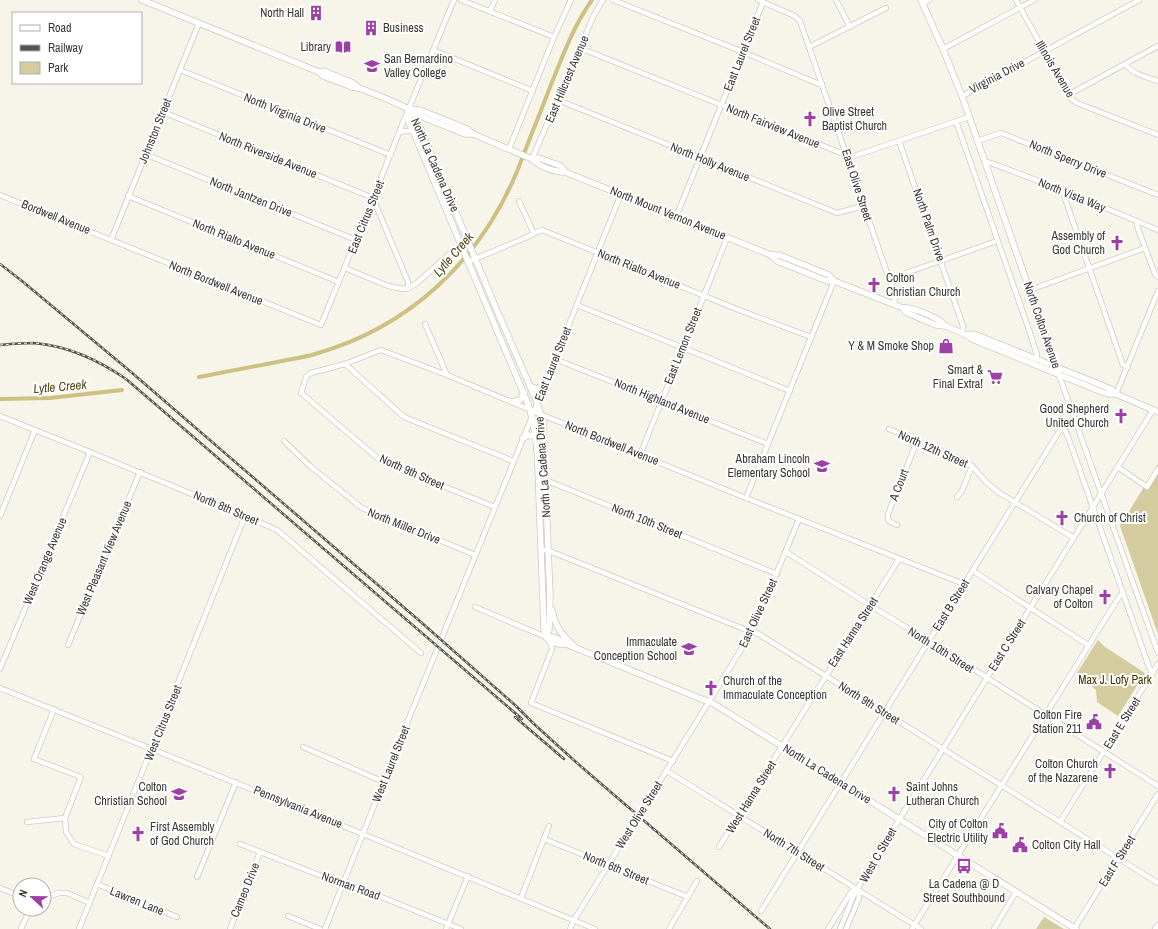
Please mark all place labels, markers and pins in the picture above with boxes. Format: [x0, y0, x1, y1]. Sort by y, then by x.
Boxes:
building icon: North Hall [307, 4, 325, 22]
place label: North Hall [260, 5, 304, 21]
building icon: Business [362, 19, 380, 37]
place label: Business [383, 20, 424, 36]
library icon: Library [334, 38, 352, 56]
place label: Library [300, 39, 331, 55]
place label: San Bernardino Valley College [384, 51, 453, 81]
school or university icon: San Bernardino Valley College [363, 57, 381, 75]
place label: Olive Street Baptist Church [822, 104, 887, 134]
church icon: Olive Street Baptist Church [801, 110, 819, 128]
place label: Assembly of God Church [1050, 228, 1105, 258]
church icon: Assembly of God Church [1108, 234, 1126, 252]
place label: Colton Christian Church [886, 270, 960, 300]
church icon: Colton Christian Church [865, 276, 883, 294]
shop icon: Y & M Smoke Shop [937, 337, 955, 355]
place label: Y & M Smoke Shop [848, 338, 934, 354]
place label: Smart & Final Extra! [933, 362, 983, 392]
supermarket icon: Smart & Final Extra! [986, 368, 1004, 386]
place label: Good Shepherd United Church [1040, 401, 1109, 431]
church icon: Good Shepherd United Church [1112, 407, 1130, 425]
place label: Abraham Lincoln Elementary School [727, 451, 810, 481]
school or university icon: Abraham Lincoln Elementary School [813, 457, 831, 475]
church icon: Church of Christ [1053, 509, 1071, 527]
place label: Church of Christ [1074, 510, 1146, 526]
place label: Calvary Chapel of Colton [1026, 582, 1093, 612]
church icon: Calvary Chapel of Colton [1096, 588, 1114, 606]
place label: Immaculate Conception School [594, 634, 677, 664]
school or university icon: Immaculate Conception School [680, 640, 698, 658]
place label: Church of the Immaculate Conception [723, 673, 827, 703]
church icon: Church of the Immaculate Conception [702, 679, 720, 697]
place label: Colton Fire Station 211 [1032, 707, 1083, 737]
public building icon: Colton Fire Station 211 [1085, 713, 1103, 731]
place label: Colton Church of the Nazarene [1028, 756, 1098, 786]
church icon: Colton Church of the Nazarene [1101, 762, 1119, 780]
place label: Colton Christian School [94, 779, 167, 809]
place label: Saint Johns Lutheran Church [906, 779, 979, 809]
school or university icon: Colton Christian School [170, 785, 188, 803]
church icon: Saint Johns Lutheran Church [885, 785, 903, 803]
place label: City of Colton Electric Utility [927, 816, 988, 846]
place label: First Assembly of God Church [150, 819, 215, 849]
public building icon: City of Colton Electric Utility [991, 822, 1009, 840]
church icon: First Assembly of God Church [129, 825, 147, 843]
public building icon: Colton City Hall [1011, 836, 1029, 854]
place label: Colton City Hall [1032, 837, 1100, 853]
bus stop icon: La Cadena @ D Street Southbound [955, 857, 973, 875]
place label: La Cadena @ D Street Southbound [923, 876, 1005, 906]

